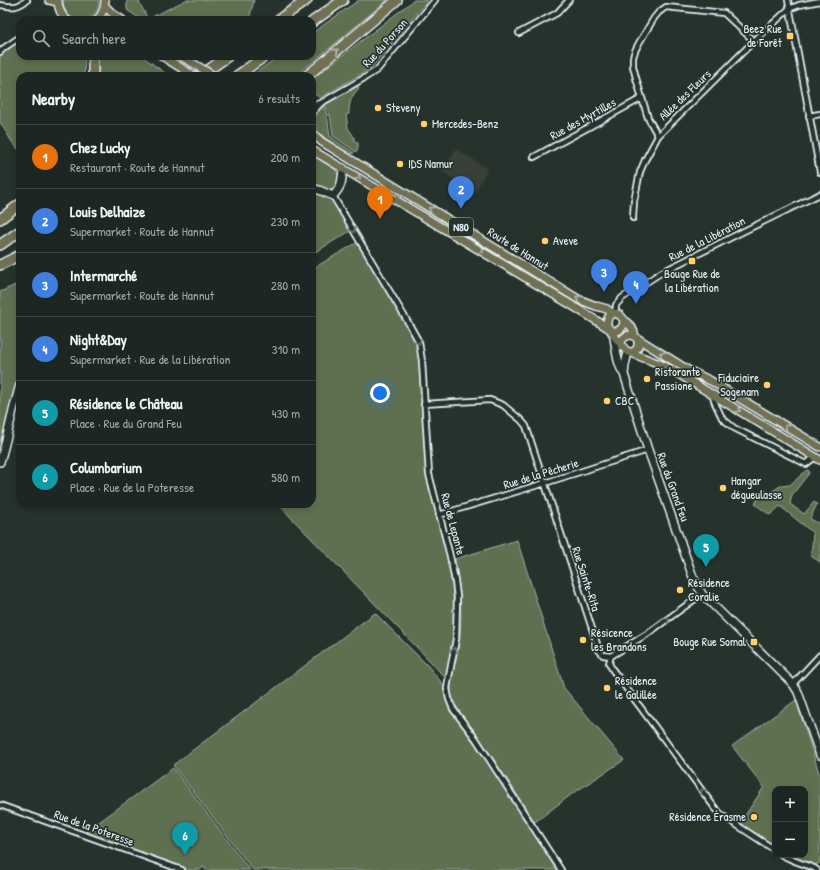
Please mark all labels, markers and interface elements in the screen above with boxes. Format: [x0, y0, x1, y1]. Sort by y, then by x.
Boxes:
street label: Rue du Porson [358, 15, 411, 71]
search box [16, 16, 316, 60]
place label: Beez Rue de Forêt [743, 20, 783, 51]
icon: search [30, 27, 52, 49]
text: Search here [62, 28, 126, 49]
marker: Beez Rue de Forêt [785, 31, 795, 41]
one-way arrow [332, 48, 339, 55]
street label: Allée des Fleurs [655, 65, 715, 124]
text: Nearby [32, 87, 75, 110]
text: 6 results [259, 89, 300, 107]
street label: Rue des Myrtilles [547, 93, 619, 144]
place label: Steveny [386, 99, 421, 116]
marker: Steveny [373, 103, 383, 113]
place label: Mercedes-Benz [432, 115, 498, 132]
marker: Mercedes-Benz [419, 119, 429, 129]
text: Chez Lucky [70, 137, 130, 158]
text: 1 [43, 148, 47, 166]
text: 200 m [270, 148, 300, 166]
place label: IDS Namur [408, 155, 454, 172]
text: Restaurant · Route de Hannut [70, 158, 205, 176]
marker: IDS Namur [395, 159, 405, 169]
one-way arrow [354, 173, 361, 180]
pin: 2 [448, 176, 474, 209]
pin: 1 [367, 186, 393, 219]
text: Louis Delhaize [70, 201, 145, 222]
one-way arrow [428, 206, 435, 213]
text: 2 [42, 212, 48, 230]
text: 230 m [270, 212, 300, 230]
street label: Rue de la Libération [666, 212, 748, 265]
road number: N80 [449, 218, 473, 236]
text: Supermarket · Route de Hannut [70, 222, 214, 240]
street label: Route de Hannut [484, 223, 553, 275]
one-way arrow [349, 226, 356, 233]
place label: Aveve [553, 232, 578, 249]
marker: Aveve [540, 236, 550, 246]
one-way arrow [477, 247, 484, 254]
marker: Bouge Rue de la Libération [687, 256, 697, 266]
pin: 3 [591, 259, 617, 292]
text: Intermarché [70, 265, 137, 286]
place label: Bouge Rue de la Libération [664, 265, 720, 296]
pin: 4 [623, 271, 649, 304]
text: 3 [42, 276, 48, 294]
text: 280 m [271, 276, 300, 294]
text: Supermarket · Route de Hannut [70, 286, 214, 304]
one-way arrow [575, 296, 582, 303]
text: Night&Day [70, 329, 127, 350]
one-way arrow [413, 339, 421, 346]
text: 4 [43, 340, 47, 358]
text: 310 m [272, 340, 300, 358]
text: Supermarket · Rue de la Libération [70, 350, 230, 368]
one-way arrow [659, 351, 666, 359]
place label: Ristorante Passione [655, 363, 701, 394]
place label: Fiduciaire Sogenam [717, 369, 759, 400]
marker: Ristorante Passione [642, 374, 652, 384]
marker: Fiduciaire Sogenam [762, 380, 772, 390]
your location [370, 383, 390, 403]
place label: CBC [615, 392, 635, 409]
text: Résidence le Château [70, 393, 183, 414]
marker: CBC [602, 396, 612, 406]
text: 5 [42, 404, 48, 422]
text: 430 m [272, 404, 300, 422]
one-way arrow [734, 405, 741, 413]
text: Place · Rue du Grand Feu [70, 414, 182, 432]
one-way arrow [784, 424, 791, 431]
street label: Rue du Grand Feu [653, 450, 694, 524]
street label: Rue de la Pêcherie [501, 454, 581, 493]
text: Columbarium [70, 457, 142, 478]
text: 6 [42, 468, 48, 486]
text: 580 m [271, 468, 300, 486]
place label: Hangar dégueulasse [731, 472, 782, 503]
text: Place · Rue de la Poteresse [70, 478, 194, 496]
marker: Hangar dégueulasse [718, 483, 728, 493]
street label: Rue de Lepante [437, 491, 470, 557]
pin: 5 [693, 534, 719, 567]
street label: Rue Sainte-Rita [568, 544, 605, 614]
place label: Résidence Coralie [688, 574, 730, 605]
marker: Résidence Coralie [675, 585, 685, 595]
one-way arrow [663, 617, 670, 624]
place label: Résicence les Brandons [591, 624, 647, 655]
place label: Bouge Rue Somal [673, 633, 747, 650]
marker: Résicence les Brandons [578, 635, 588, 645]
marker: Bouge Rue Somal [749, 637, 759, 647]
one-way arrow [450, 647, 458, 654]
place label: Résidence le Galillée [615, 672, 657, 703]
marker: Résidence le Galillée [602, 683, 612, 693]
map controls [772, 786, 808, 858]
button: + [772, 786, 808, 822]
one-way arrow [700, 788, 707, 795]
street label: Rue de la Poteresse [52, 805, 137, 850]
place label: Résidence Érasme [669, 808, 746, 825]
marker: Résidence Érasme [749, 812, 759, 822]
pin: 6 [172, 822, 198, 855]
button: − [772, 822, 808, 858]

